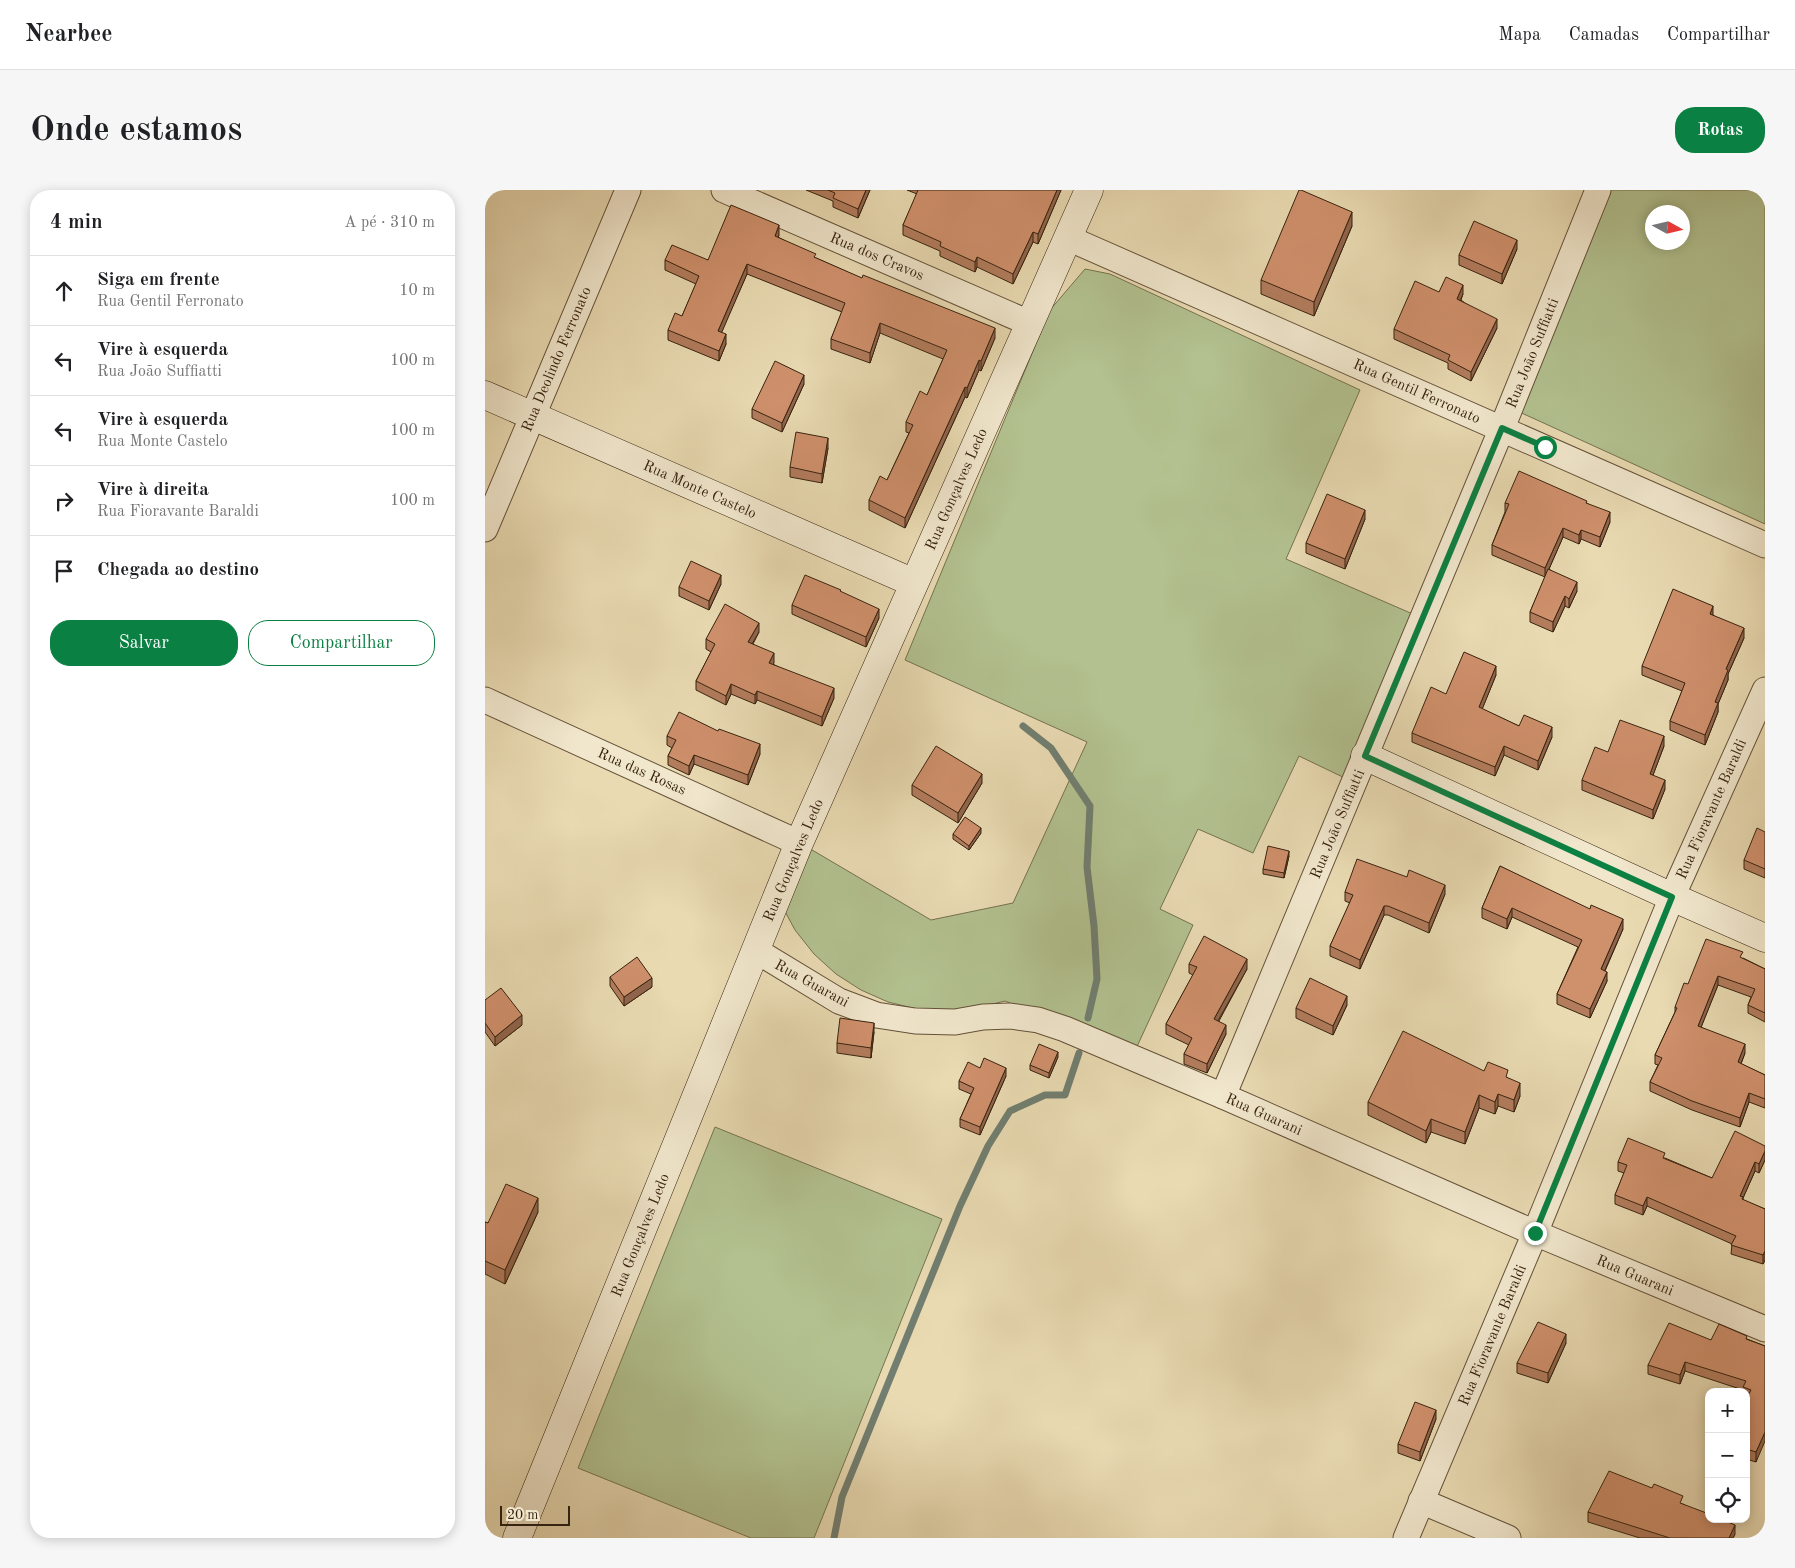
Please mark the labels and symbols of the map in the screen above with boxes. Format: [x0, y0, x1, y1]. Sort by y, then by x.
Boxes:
north arrow [1645, 205, 1690, 250]
street label: Rua dos Cravos [827, 231, 926, 284]
street label: Rua Deolindo Ferronato [520, 285, 595, 434]
street label: Rua João Suffiatti [1504, 296, 1562, 411]
street label: Rua Gentil Ferronato [1350, 358, 1482, 427]
street label: Rua Gonçalves Ledo [924, 426, 991, 553]
route start [1534, 436, 1557, 459]
street label: Rua Monte Castelo [640, 459, 758, 522]
street label: Rua Fioravante Baraldi [1675, 737, 1750, 882]
street label: Rua das Rosas [595, 746, 688, 799]
street label: Rua João Suffiatti [1309, 768, 1368, 881]
street label: Rua Gonçalves Ledo [762, 797, 827, 924]
street label: Rua Guarani [772, 958, 851, 1011]
street label: Rua Guarani [1223, 1092, 1304, 1139]
street label: Rua Gonçalves Ledo [610, 1172, 673, 1299]
route end [1524, 1222, 1547, 1245]
street label: Rua Guarani [1594, 1253, 1675, 1299]
street label: Rua Fioravante Baraldi [1457, 1263, 1530, 1408]
scale bar [500, 1503, 570, 1526]

